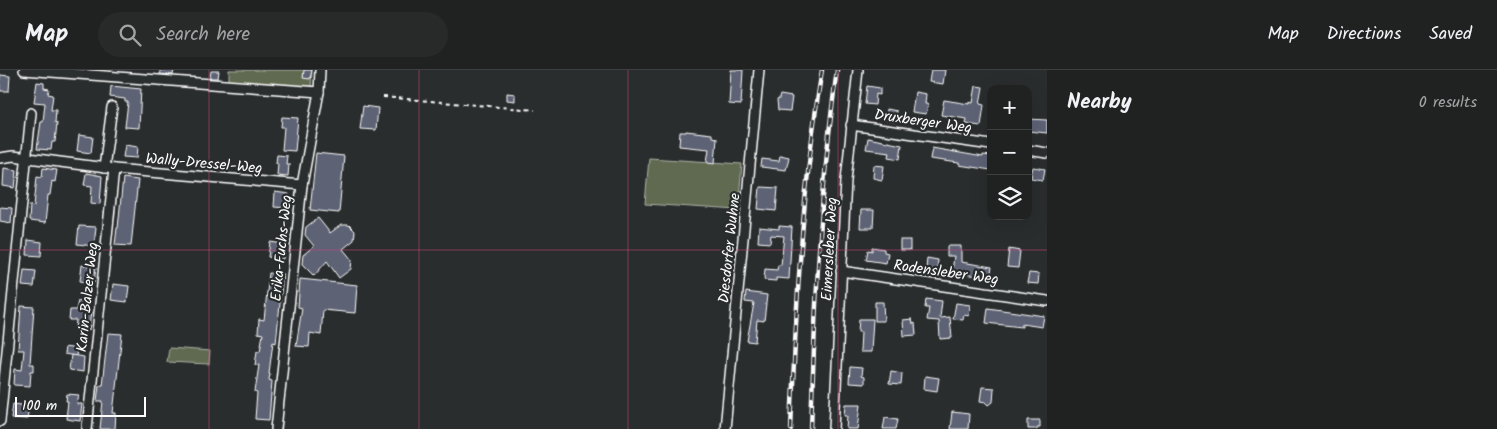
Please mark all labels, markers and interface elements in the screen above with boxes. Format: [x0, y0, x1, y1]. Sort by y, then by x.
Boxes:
search box [98, 12, 448, 57]
text: Map [25, 15, 68, 54]
text: Search here [156, 20, 250, 50]
text: Map [1267, 20, 1299, 49]
text: Directions [1327, 20, 1401, 49]
text: Saved [1429, 20, 1472, 49]
icon: search [116, 21, 144, 49]
map controls [987, 85, 1032, 220]
button: + [987, 85, 1032, 130]
text: Nearby [1067, 86, 1132, 119]
text: 0 results [1419, 90, 1477, 115]
street label: Druxberger Weg [873, 103, 973, 141]
button: − [987, 130, 1032, 175]
street label: Wally-Dressel-Weg [145, 147, 263, 181]
button: layers [987, 175, 1032, 220]
street label: Diesdorfer Wuhne [712, 192, 748, 304]
street label: Erika-Fuchs-Weg [264, 194, 300, 303]
street label: Eimersleber Weg [815, 196, 845, 302]
street label: Karin-Balzer-Weg [70, 241, 106, 353]
street label: Rodensleber Weg [892, 254, 1000, 292]
scale bar [15, 394, 146, 417]
text: 100 m [22, 395, 57, 417]

